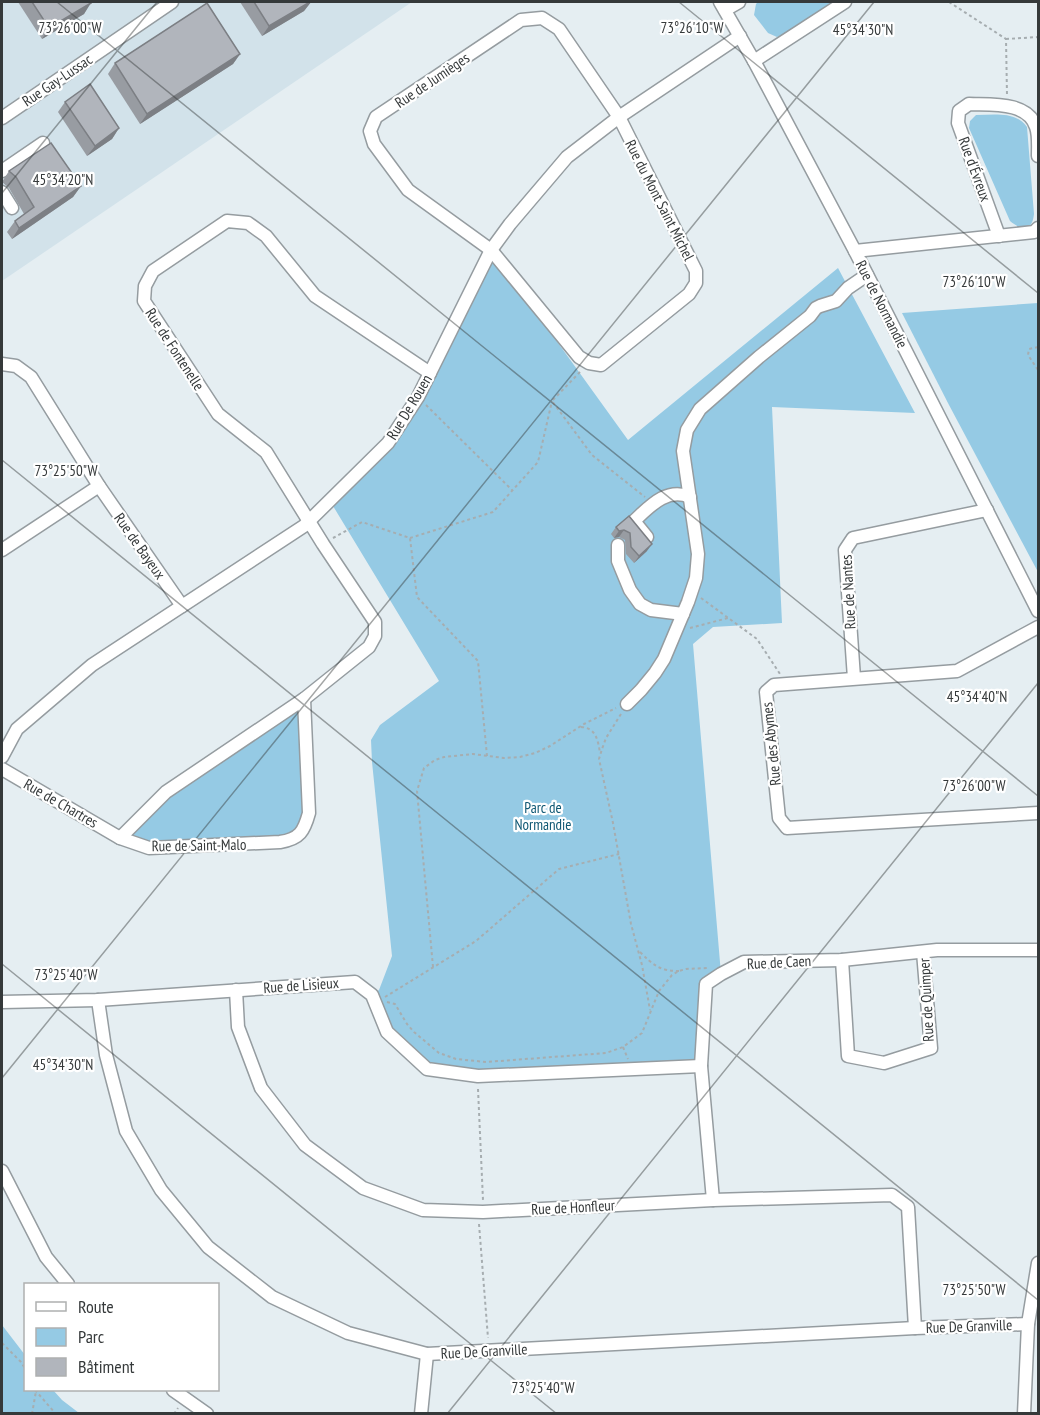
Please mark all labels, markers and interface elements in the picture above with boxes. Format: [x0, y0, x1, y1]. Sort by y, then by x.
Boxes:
text: 73°26'00"W [38, 18, 102, 37]
text: 73°26'10"W [660, 18, 724, 37]
text: 45°34'30"N [833, 20, 893, 39]
street label: Rue de Jumièges [391, 48, 473, 112]
street label: Rue Gay-Lussac [18, 49, 96, 110]
street label: Rue d'Évreux [955, 134, 995, 204]
street label: Rue du Mont Saint Michel [621, 136, 699, 264]
text: 45°34'20"N [33, 170, 93, 189]
street label: Rue de Normandie [852, 257, 912, 351]
text: 73°26'10"W [942, 272, 1006, 291]
street label: Rue de Fontenelle [141, 304, 209, 394]
street label: Rue De Rouen [382, 371, 436, 443]
text: 73°25'50"W [34, 461, 98, 480]
street label: Rue de Bayeux [110, 509, 170, 583]
street label: Rue de Nantes [837, 554, 859, 630]
text: 45°34'40"N [947, 687, 1007, 706]
street label: Rue des Abymes [757, 701, 785, 787]
street label: Rue de Chartres [21, 774, 101, 832]
text: 73°26'00"W [942, 776, 1006, 795]
park label: Parc de Normandie [515, 798, 571, 834]
street label: Rue de Saint-Malo [151, 835, 247, 855]
street label: Rue de Caen [746, 951, 812, 973]
street label: Rue de Quimper [914, 957, 938, 1042]
text: 73°25'40"W [34, 965, 98, 984]
street label: Rue de Lisieux [263, 973, 339, 997]
text: 45°34'30"N [33, 1055, 93, 1074]
street label: Rue de Honfleur [531, 1195, 616, 1219]
text: 73°25'50"W [942, 1280, 1006, 1299]
legend [24, 1283, 219, 1391]
text: Route [78, 1295, 114, 1318]
street label: Rue De Granville [925, 1315, 1013, 1337]
text: Parc [78, 1325, 105, 1348]
street label: Rue De Granville [440, 1339, 528, 1363]
text: Bâtiment [78, 1355, 135, 1378]
text: 73°25'40"W [511, 1378, 575, 1397]

